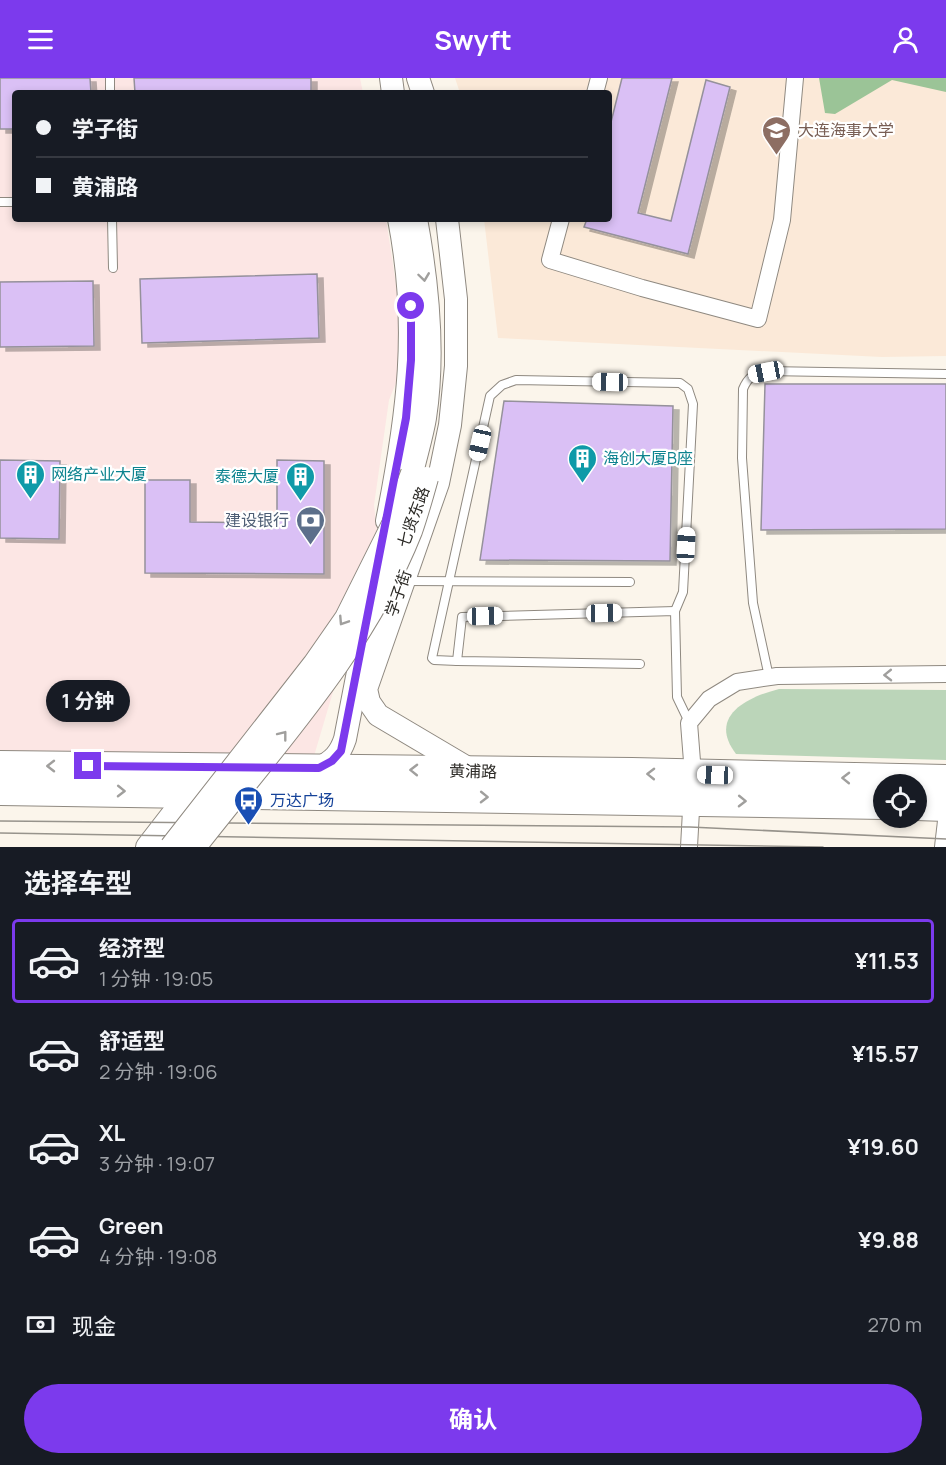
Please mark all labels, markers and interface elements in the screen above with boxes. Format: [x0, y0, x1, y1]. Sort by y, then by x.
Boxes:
text: Swyft [434, 21, 512, 58]
icon: menu [24, 23, 57, 56]
icon: person [889, 23, 922, 56]
text: 学子街 [72, 114, 138, 144]
school or university icon: 大连海事大学 [761, 114, 793, 156]
place label: 大连海事大学 [798, 119, 894, 141]
text: 黄浦路 [72, 172, 138, 202]
one-way arrow [418, 272, 430, 281]
route start [397, 292, 424, 319]
car [747, 360, 785, 384]
car [592, 373, 628, 391]
car [467, 423, 493, 463]
building icon: 海创大厦B座 [566, 442, 598, 484]
place label: 海创大厦B座 [603, 447, 693, 469]
building icon: 网络产业大厦 [14, 458, 46, 500]
building icon: 泰德大厦 [284, 460, 316, 502]
place label: 网络产业大厦 [51, 463, 147, 485]
place label: 泰德大厦 [215, 465, 279, 487]
street label: 七贤东路 [392, 483, 434, 551]
bank icon: 建设银行 [294, 504, 326, 546]
place label: 建设银行 [225, 509, 289, 531]
car [676, 527, 696, 563]
street label: 学子街 [380, 567, 416, 619]
car [586, 604, 622, 622]
car [467, 607, 503, 625]
one-way arrow [340, 614, 351, 625]
one-way arrow [883, 669, 892, 681]
callout: 1 分钟 [46, 679, 130, 721]
text: 1 分钟 [62, 687, 114, 714]
one-way arrow [275, 730, 286, 741]
route end [74, 752, 101, 779]
one-way arrow [46, 760, 55, 772]
street label: 黄浦路 [449, 760, 497, 782]
one-way arrow [409, 764, 418, 776]
car [697, 765, 733, 785]
one-way arrow [646, 767, 655, 780]
one-way arrow [841, 772, 850, 784]
map controls [873, 774, 927, 828]
button: locate [873, 774, 927, 828]
bus stop icon: 万达广场 [233, 784, 265, 826]
one-way arrow [117, 785, 126, 797]
place label: 万达广场 [270, 789, 334, 811]
one-way arrow [480, 791, 489, 803]
one-way arrow [738, 795, 747, 807]
text: 选择车型 [24, 864, 132, 901]
text: 经济型 [99, 933, 165, 963]
icon: car [27, 934, 81, 988]
text: ¥11.53 [855, 946, 919, 976]
text: 1 分钟 · 19:05 [99, 965, 213, 992]
text: 舒适型 [99, 1026, 165, 1056]
icon: car [27, 1027, 81, 1081]
text: ¥15.57 [852, 1039, 919, 1069]
text: 2 分钟 · 19:06 [99, 1058, 218, 1085]
text: XL [99, 1118, 125, 1148]
icon: car [27, 1120, 81, 1174]
text: ¥19.60 [848, 1132, 919, 1162]
text: 3 分钟 · 19:07 [99, 1150, 215, 1177]
text: Green [99, 1211, 164, 1241]
icon: car [27, 1213, 81, 1267]
text: ¥9.88 [858, 1225, 919, 1255]
text: 4 分钟 · 19:08 [99, 1243, 217, 1270]
icon: cash [24, 1308, 57, 1341]
text: 现金 [72, 1311, 116, 1341]
text: 270 m [867, 1311, 922, 1338]
button: 确认 [24, 1384, 922, 1453]

